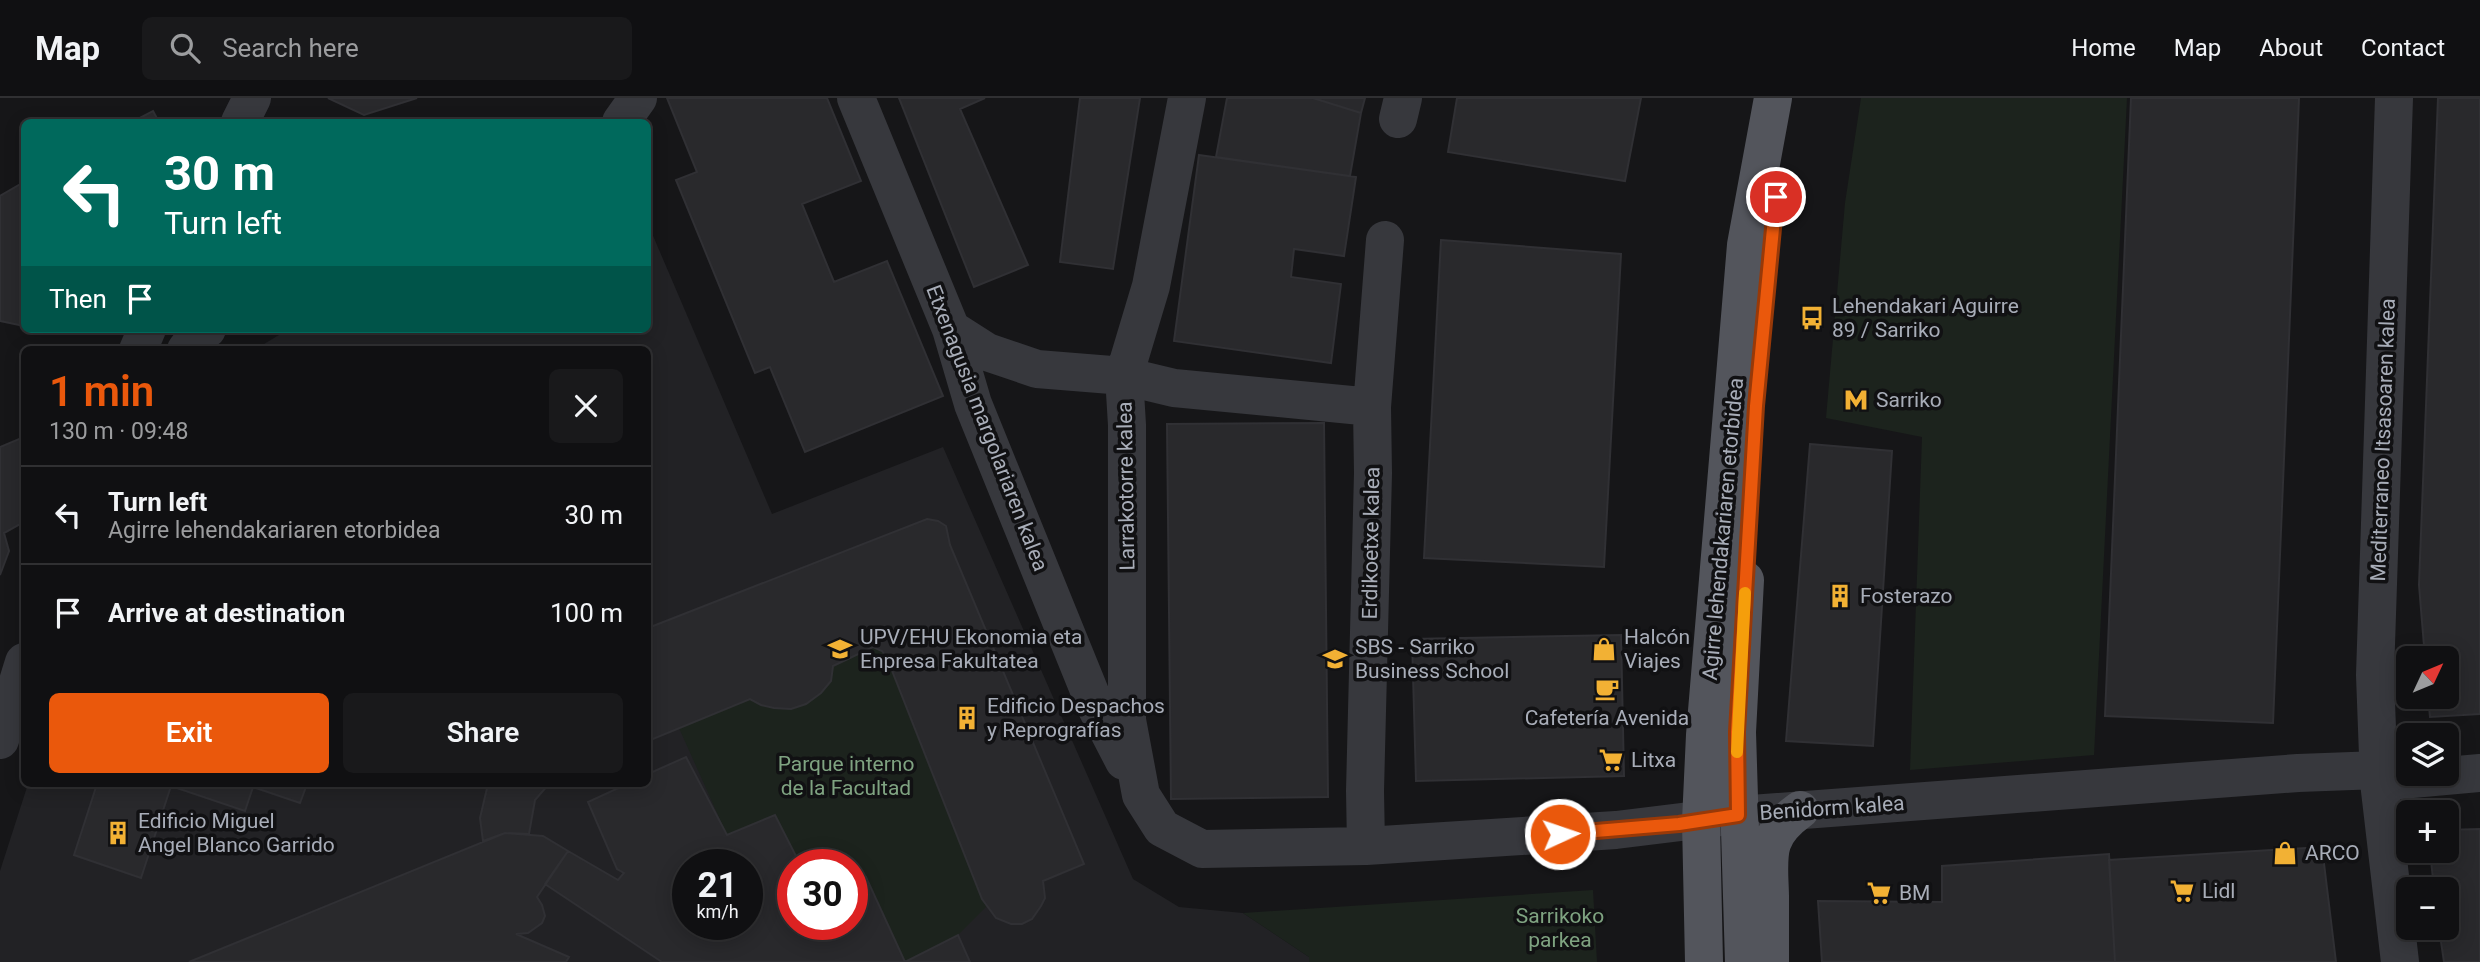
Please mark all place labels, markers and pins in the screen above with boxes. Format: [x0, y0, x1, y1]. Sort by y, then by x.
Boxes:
pin [1746, 167, 1806, 227]
place label: Lehendakari Aguirre 89 / Sarriko [1832, 294, 2019, 342]
bus stop icon: Lehendakari Aguirre 89 / Sarriko [1798, 304, 1826, 332]
metro station icon: Sarriko [1842, 386, 1870, 414]
place label: Sarriko [1876, 388, 1942, 412]
building icon: Fosterazo [1826, 582, 1854, 610]
place label: Fosterazo [1860, 584, 1953, 608]
place label: UPV/EHU Ekonomia eta Enpresa Fakultatea [860, 625, 1082, 673]
place label: Halcón Viajes [1624, 625, 1690, 673]
school or university icon: UPV/EHU Ekonomia eta Enpresa Fakultatea [826, 635, 854, 663]
place label: SBS - Sarriko Business School [1355, 635, 1509, 683]
shop icon: Halcón Viajes [1590, 635, 1618, 663]
school or university icon: SBS - Sarriko Business School [1321, 645, 1349, 673]
cafe icon: Cafetería Avenida [1593, 675, 1621, 703]
place label: Edificio Despachos y Reprografías [987, 694, 1165, 742]
building icon: Edificio Despachos y Reprografías [953, 704, 981, 732]
place label: Cafetería Avenida [1525, 706, 1689, 730]
supermarket icon: Litxa [1597, 746, 1625, 774]
place label: Litxa [1631, 748, 1676, 772]
place label: Edificio Miguel Angel Blanco Garrido [138, 809, 335, 857]
building icon: Edificio Miguel Angel Blanco Garrido [104, 819, 132, 847]
shop icon: ARCO [2271, 839, 2299, 867]
place label: ARCO [2305, 841, 2360, 865]
supermarket icon: Lidl [2168, 877, 2196, 905]
supermarket icon: BM [1865, 879, 1893, 907]
place label: Lidl [2202, 879, 2235, 903]
place label: BM [1899, 881, 1930, 905]

